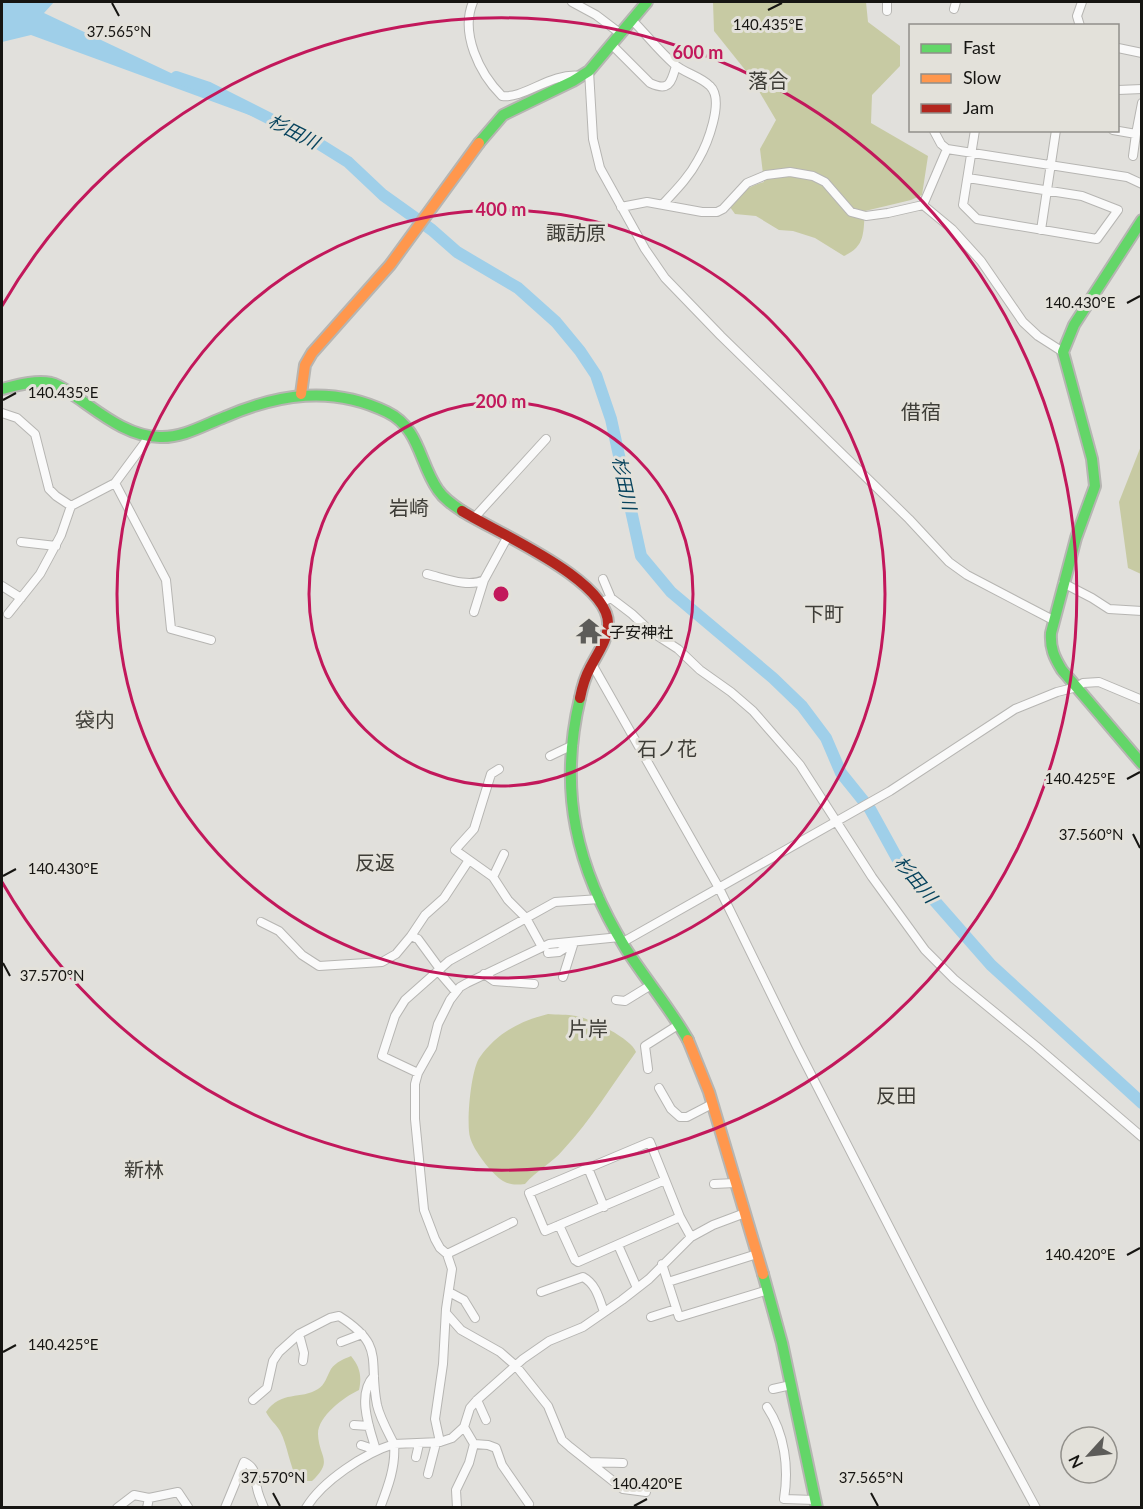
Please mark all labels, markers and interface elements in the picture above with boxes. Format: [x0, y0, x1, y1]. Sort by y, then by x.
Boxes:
text: 140.435°E [733, 15, 803, 33]
text: 37.565°N [87, 22, 151, 40]
legend [909, 24, 1119, 132]
text: Fast [963, 36, 996, 58]
text: 600 m [673, 41, 723, 63]
text: Slow [963, 66, 1001, 88]
district label: 落合 [748, 68, 788, 92]
text: Jam [963, 96, 994, 118]
water label: 杉田川 [265, 109, 325, 154]
text: 400 m [476, 198, 526, 220]
district label: 諏訪原 [546, 220, 606, 244]
text: 140.430°E [1045, 293, 1115, 311]
text: 140.435°E [28, 383, 98, 401]
text: 200 m [476, 390, 526, 412]
district label: 借宿 [901, 399, 941, 423]
water label: 杉田川 [609, 454, 642, 514]
district label: 岩崎 [389, 495, 429, 519]
centre of rings [491, 584, 511, 604]
district label: 下町 [804, 601, 844, 625]
temple icon: 子安神社 [574, 616, 604, 646]
place label: 子安神社 [609, 622, 673, 641]
district label: 袋内 [75, 707, 115, 731]
district label: 石ノ花 [637, 736, 697, 760]
text: 140.425°E [1045, 769, 1115, 787]
text: 37.560°N [1059, 825, 1123, 843]
district label: 反返 [355, 850, 395, 874]
water label: 杉田川 [890, 851, 943, 908]
text: 140.430°E [28, 859, 98, 877]
text: 37.570°N [20, 966, 84, 984]
district label: 片岸 [568, 1016, 608, 1040]
district label: 反田 [876, 1083, 916, 1107]
district label: 新林 [124, 1157, 164, 1181]
text: 140.420°E [1045, 1245, 1115, 1263]
text: 140.425°E [28, 1335, 98, 1353]
north arrow [1059, 1425, 1119, 1485]
text: N [1064, 1452, 1086, 1472]
text: 37.570°N [241, 1468, 305, 1486]
text: 37.565°N [839, 1468, 903, 1486]
text: 140.420°E [612, 1474, 682, 1492]

